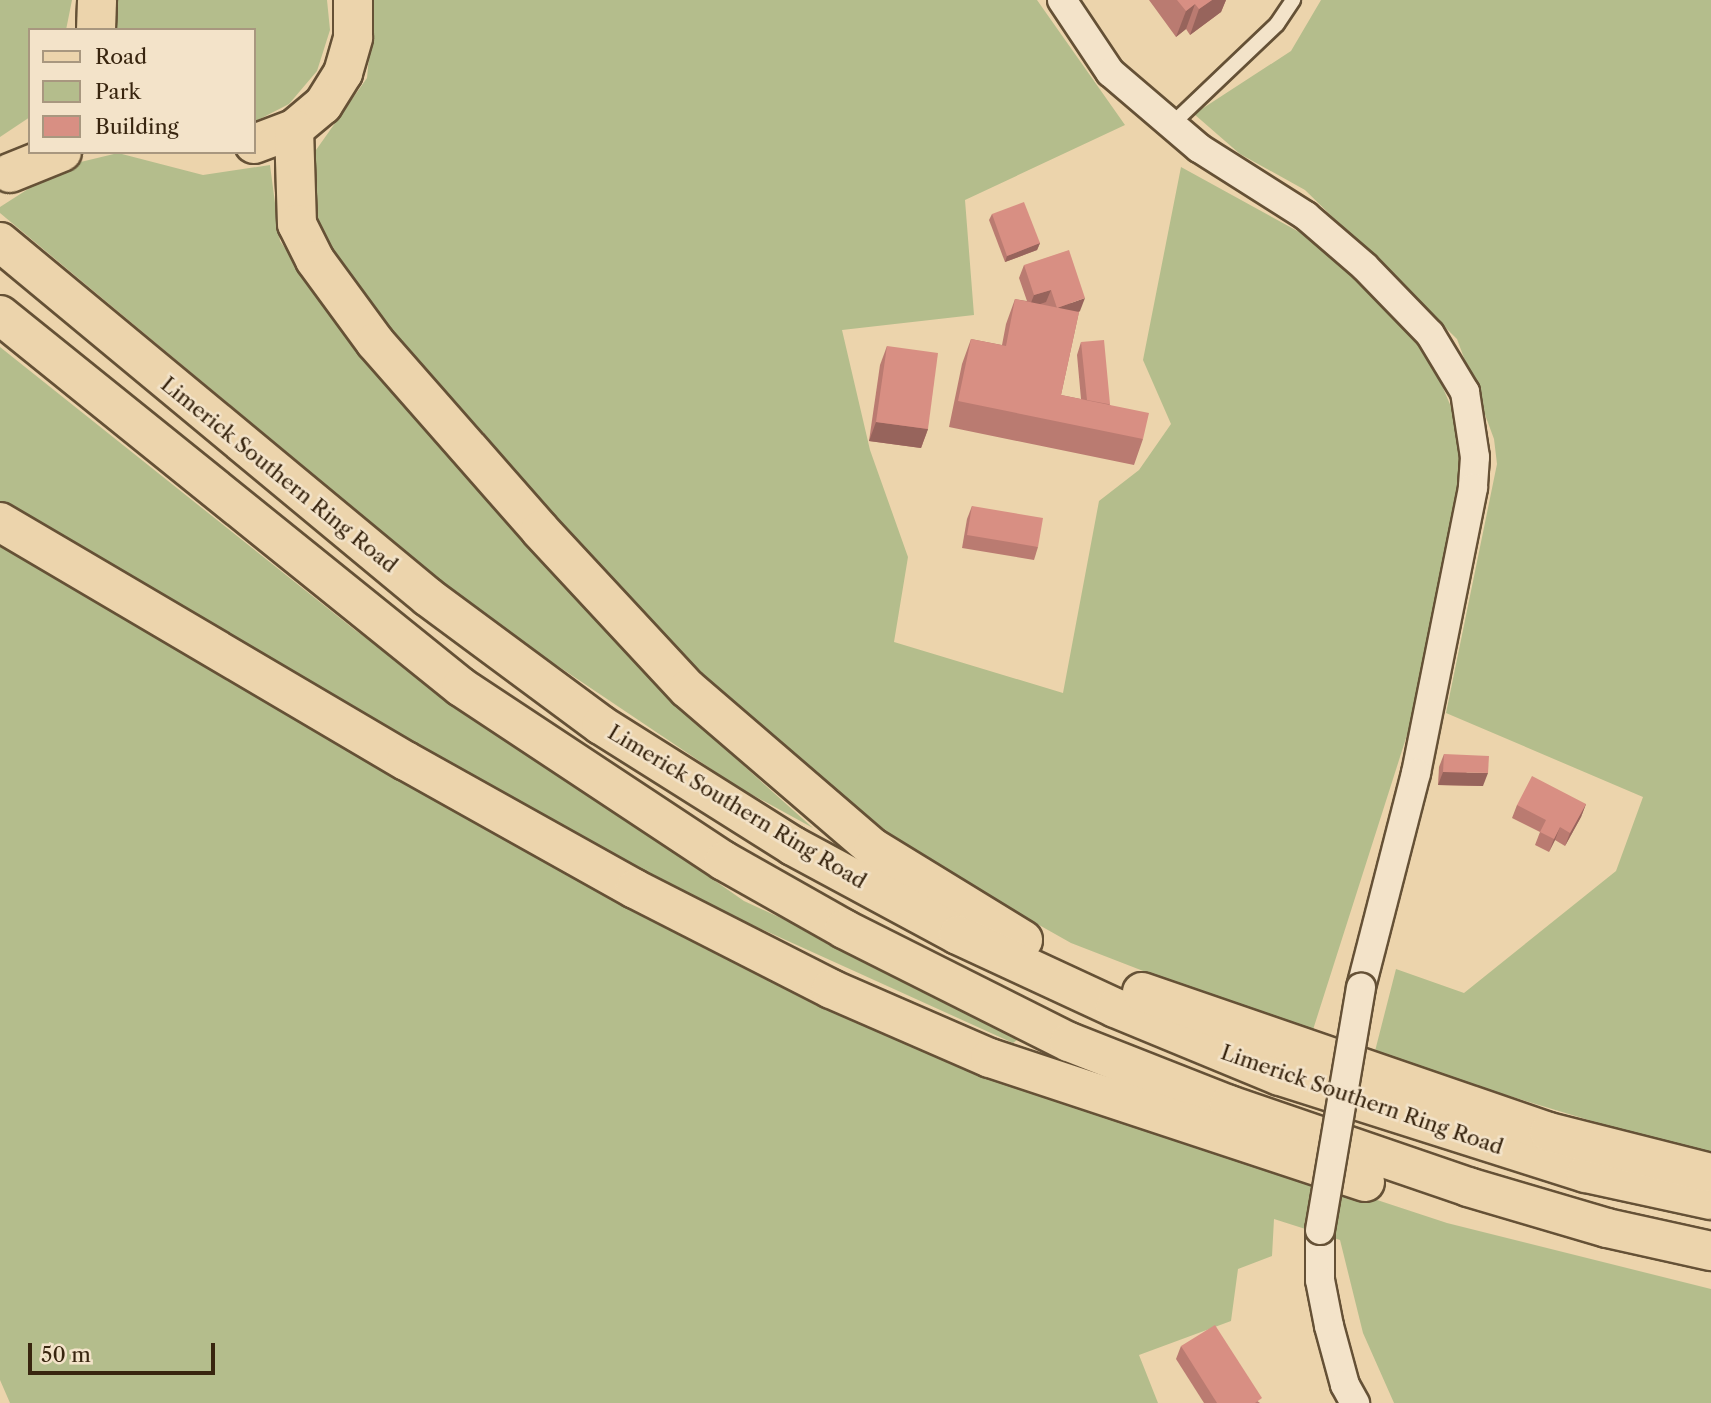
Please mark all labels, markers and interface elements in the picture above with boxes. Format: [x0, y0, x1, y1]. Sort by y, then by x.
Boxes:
legend [28, 28, 256, 154]
text: Road [95, 44, 147, 69]
text: Park [95, 79, 141, 104]
text: Building [95, 114, 179, 139]
street label: Limerick Southern Ring Road [156, 372, 402, 578]
street label: Limerick Southern Ring Road [603, 720, 871, 894]
street label: Limerick Southern Ring Road [1217, 1040, 1507, 1160]
scale bar [32, 1330, 219, 1374]
text: 50 m [41, 1342, 91, 1367]

